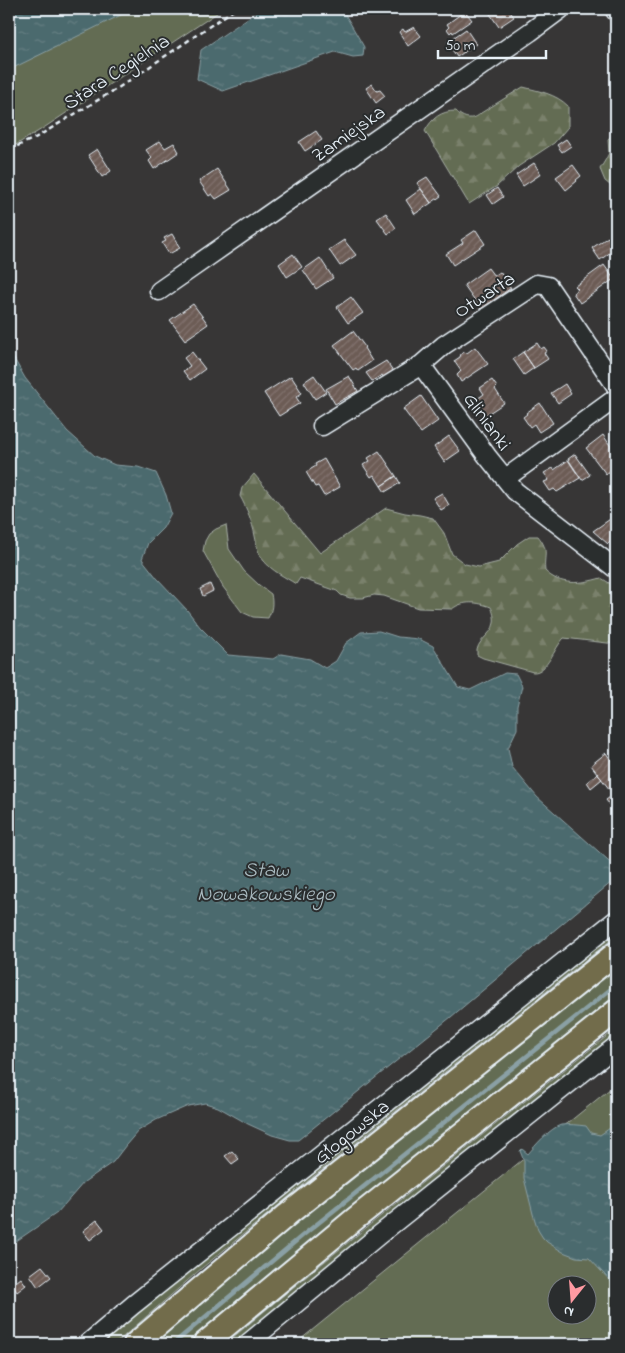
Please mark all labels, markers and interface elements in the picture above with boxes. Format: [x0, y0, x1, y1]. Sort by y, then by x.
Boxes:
street label: Stara Cegielnia [59, 28, 177, 119]
scale bar [438, 28, 545, 60]
text: 50 m [445, 35, 476, 57]
street label: Zamiejska [307, 99, 392, 171]
street label: Otwarta [449, 266, 522, 327]
street label: Glinianki [455, 387, 517, 458]
water label: Staw Nowakowskiego [197, 856, 336, 911]
street label: Głogowska [309, 1093, 397, 1173]
north arrow [548, 1276, 598, 1326]
text: N [561, 1300, 576, 1322]

